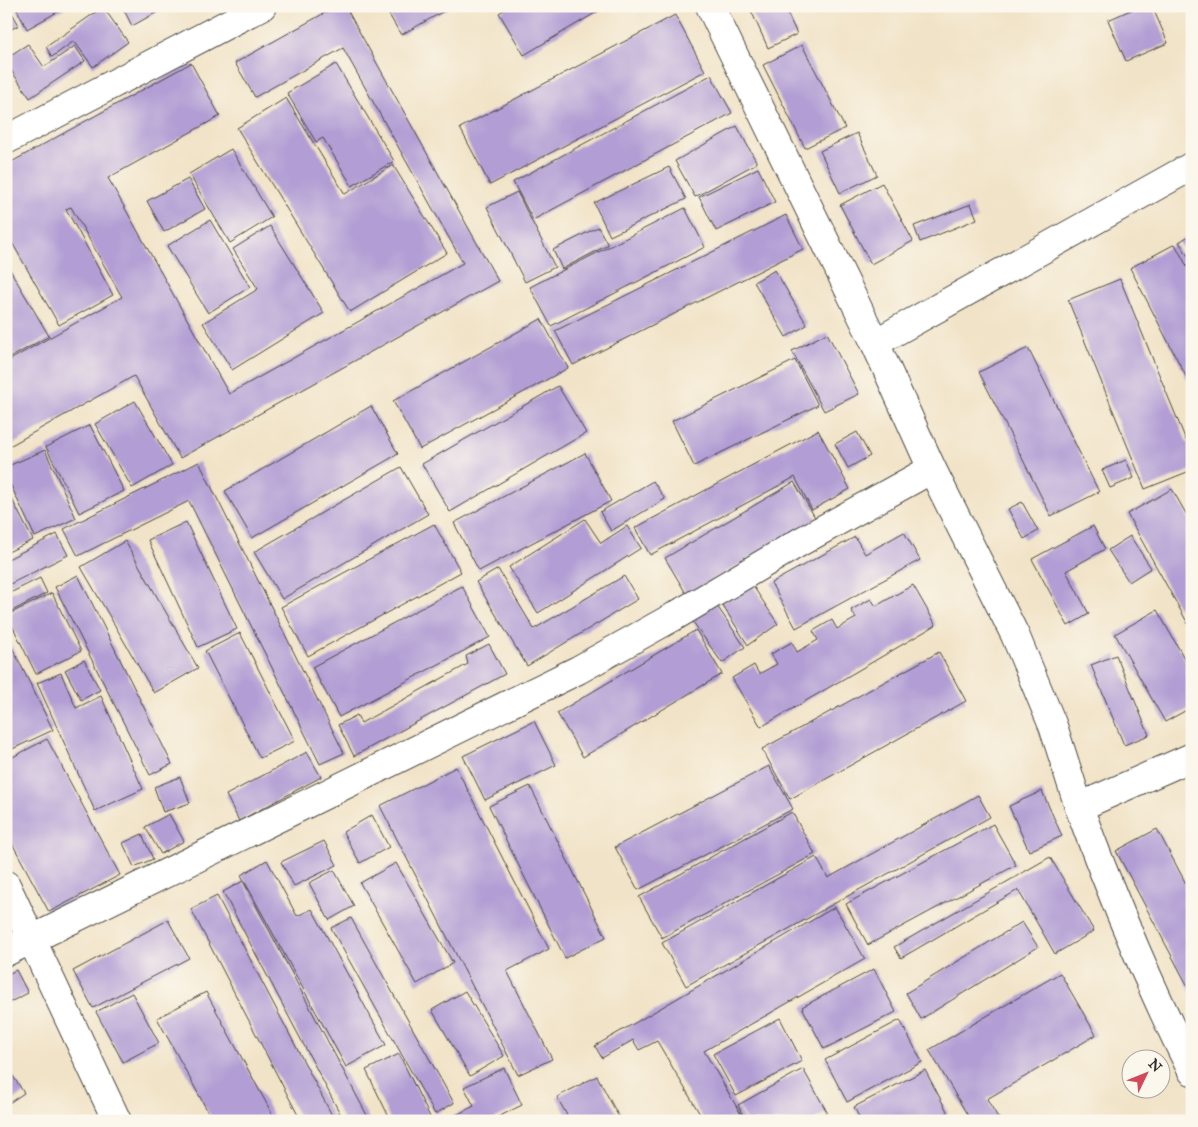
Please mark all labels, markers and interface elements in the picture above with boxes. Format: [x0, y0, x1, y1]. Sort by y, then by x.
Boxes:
north arrow [1120, 1050, 1170, 1100]
text: N [1145, 1055, 1165, 1076]

